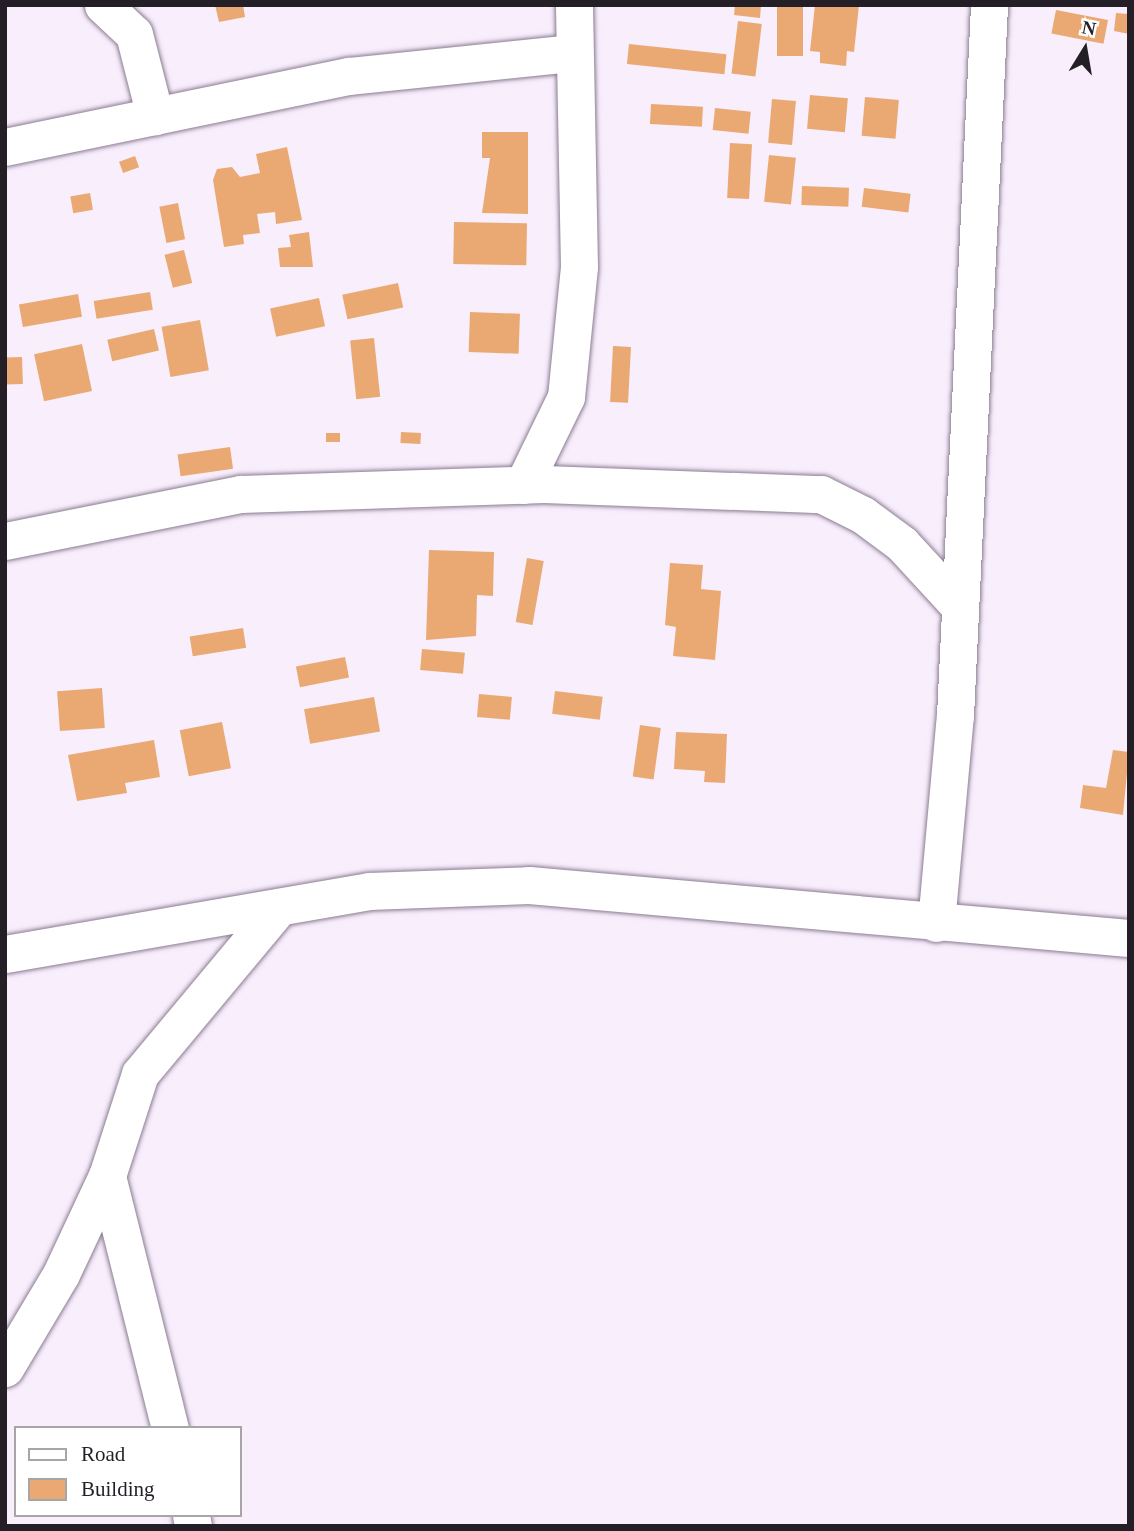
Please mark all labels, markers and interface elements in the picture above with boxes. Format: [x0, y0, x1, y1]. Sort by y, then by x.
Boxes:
north arrow [1050, 14, 1120, 84]
text: N [1080, 16, 1098, 40]
legend [14, 1426, 242, 1517]
text: Road [81, 1442, 125, 1466]
text: Building [81, 1477, 155, 1501]

